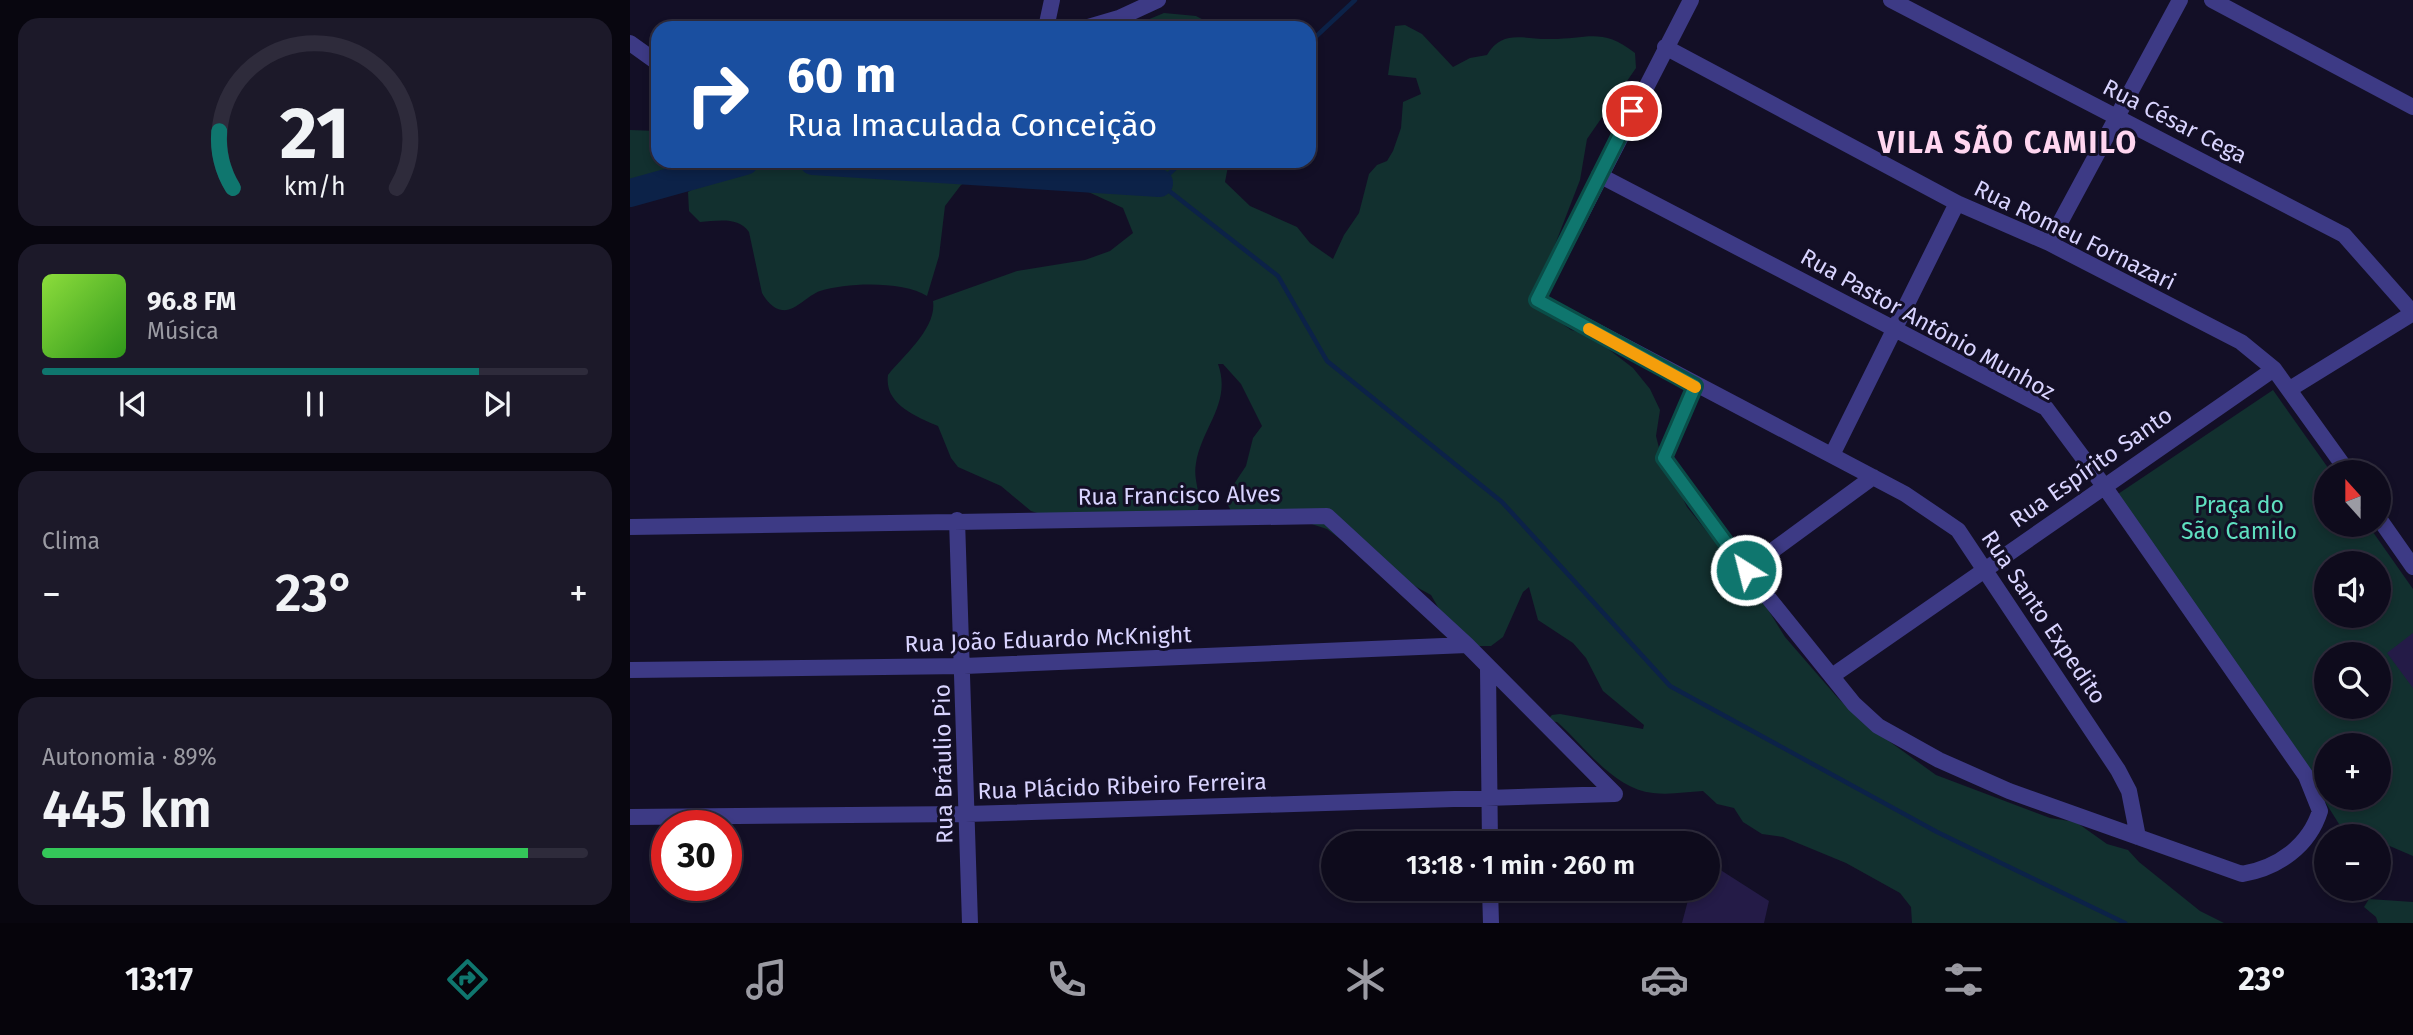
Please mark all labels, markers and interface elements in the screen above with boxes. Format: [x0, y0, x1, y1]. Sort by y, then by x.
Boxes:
text: 60 m [787, 46, 896, 105]
icon: right [672, 49, 763, 140]
street label: Rua César Cega [2098, 73, 2252, 169]
pin [1602, 81, 1662, 141]
text: 21 [280, 91, 350, 178]
icon: arrive [1613, 92, 1651, 130]
text: Rua Imaculada Conceição [787, 106, 1157, 144]
district label: VILA SÃO CAMILO [1877, 124, 2138, 161]
text: km/h [284, 172, 346, 202]
street label: Rua Romeu Fornazari [1970, 174, 2180, 296]
street label: Rua Pastor Antônio Munhoz [1796, 242, 2060, 406]
text: 96.8 FM [147, 286, 236, 317]
text: Música [147, 317, 219, 345]
icon: previous [114, 385, 152, 423]
icon: pause [296, 385, 334, 423]
icon: next [478, 385, 516, 423]
street label: Rua Espírito Santo [2004, 401, 2178, 533]
north arrow [2314, 460, 2390, 537]
map controls [2314, 460, 2391, 901]
street label: Rua Francisco Alves [1077, 479, 1281, 511]
park label: Praça do São Camilo [2181, 491, 2297, 545]
street label: Rua Santo Expedito [1976, 525, 2112, 709]
text: Clima [42, 527, 100, 555]
position arrow [1709, 533, 1783, 607]
button: sound [2314, 551, 2391, 628]
text: 23° [275, 562, 355, 625]
text: − [42, 571, 61, 617]
text: + [569, 571, 588, 617]
street label: Rua João Eduardo McKnight [904, 620, 1193, 658]
button: search [2314, 642, 2391, 719]
street label: Rua Bráulio Pio [928, 684, 958, 844]
button: + [2314, 733, 2391, 810]
text: Autonomia · 89% [42, 743, 217, 771]
street label: Rua Plácido Ribeiro Ferreira [977, 767, 1267, 805]
text: 445 km [42, 778, 212, 841]
speed limit sign: 30 [651, 810, 742, 901]
button: − [2314, 824, 2391, 901]
text: 13:18 · 1 min · 260 m [1406, 850, 1635, 881]
icon: directions [443, 955, 492, 1004]
icon: music [742, 955, 791, 1004]
icon: phone [1042, 955, 1091, 1004]
icon: climate [1341, 955, 1390, 1004]
icon: car [1640, 955, 1689, 1004]
icon: filters [1939, 955, 1988, 1004]
text: 13:17 [125, 960, 193, 998]
text: 23° [2238, 960, 2288, 998]

